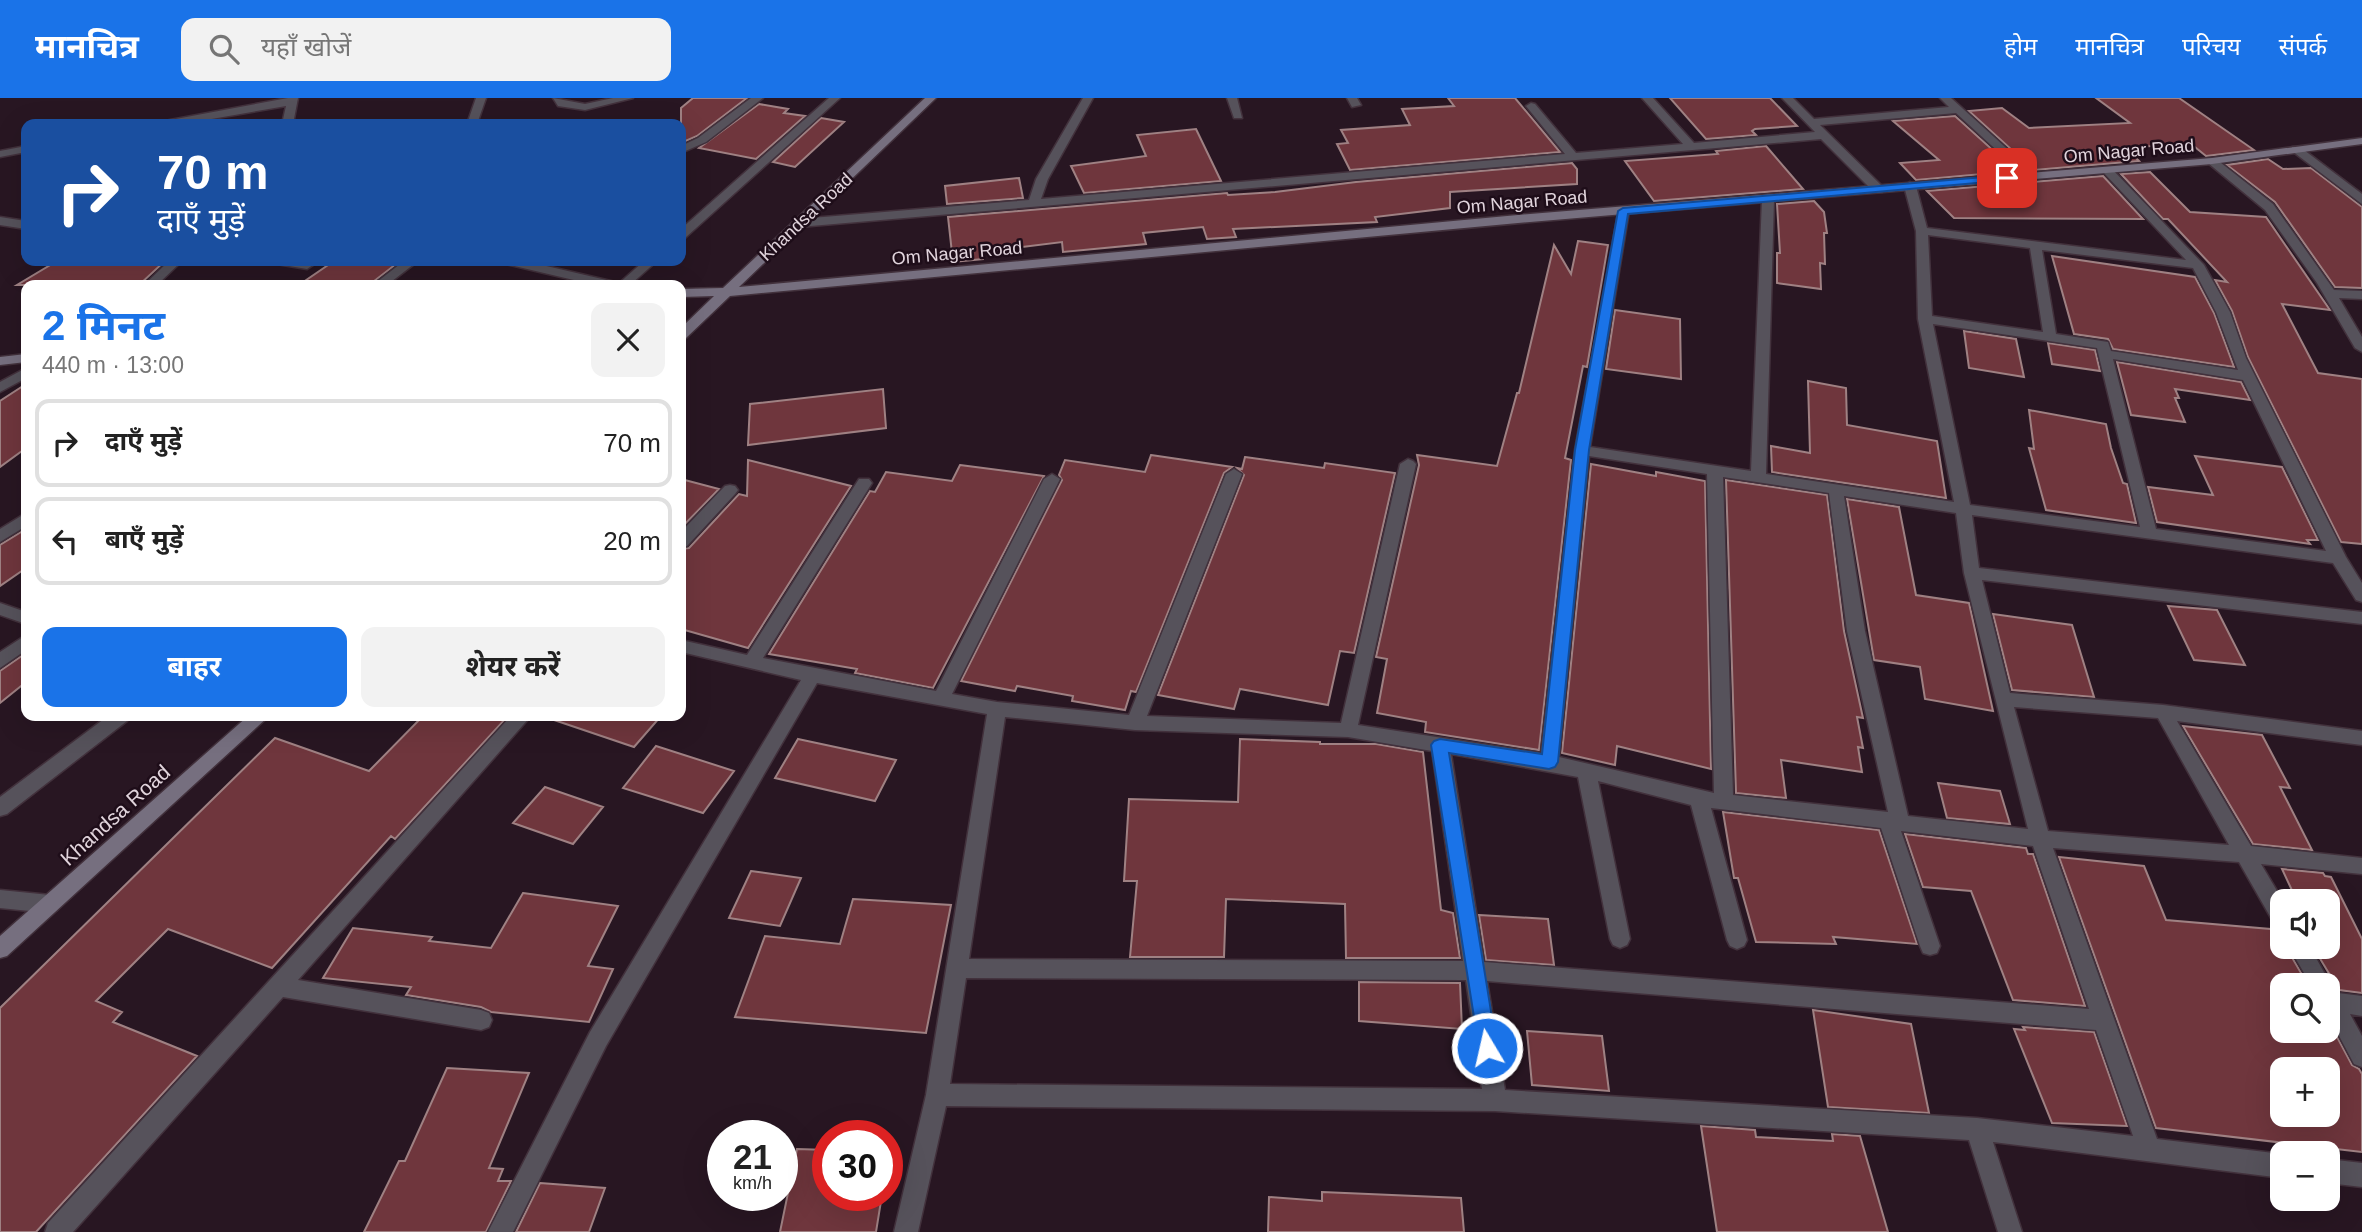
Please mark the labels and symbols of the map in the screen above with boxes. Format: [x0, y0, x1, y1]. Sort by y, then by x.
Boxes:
street label: Om Nagar Road [2063, 135, 2195, 167]
pin [1977, 148, 2037, 208]
street label: Khandsa Road [756, 169, 856, 265]
street label: Om Nagar Road [1456, 186, 1588, 218]
street label: Om Nagar Road [891, 237, 1023, 269]
street label: Khandsa Road [56, 760, 174, 870]
position arrow [1450, 1011, 1524, 1085]
speed limit sign: 30 [812, 1120, 903, 1211]

